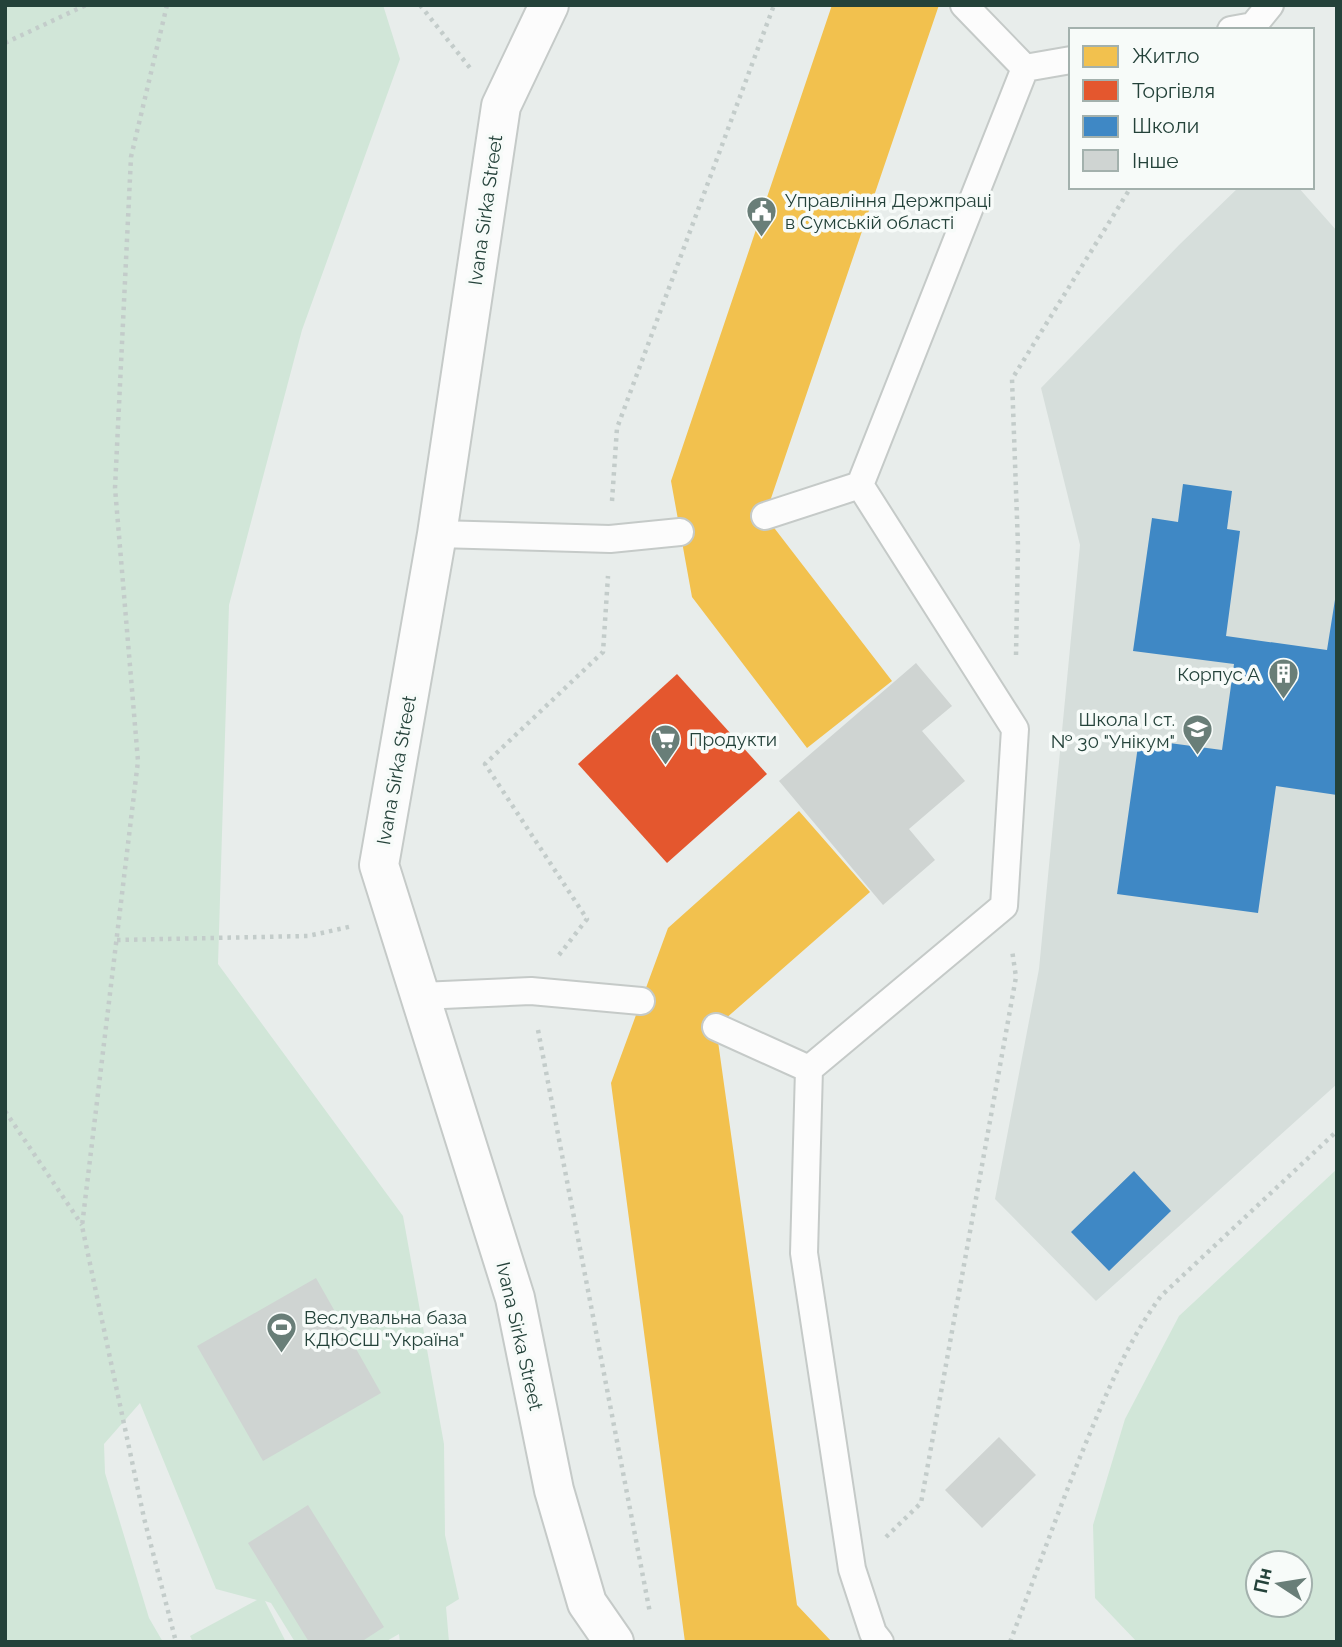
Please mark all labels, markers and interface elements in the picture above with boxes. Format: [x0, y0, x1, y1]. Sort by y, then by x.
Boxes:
legend [1069, 28, 1314, 189]
text: Житло [1132, 43, 1200, 68]
text: Торгівля [1132, 78, 1215, 103]
text: Школи [1132, 113, 1199, 138]
street label: Ivana Sirka Street [464, 133, 507, 287]
text: Інше [1132, 148, 1179, 173]
place label: Управління Держпраці в Сумській області [785, 189, 992, 233]
public building icon: Управління Держпраці в Сумській області [745, 194, 779, 238]
building icon: Корпус А [1266, 657, 1300, 701]
place label: Корпус А [1177, 663, 1260, 685]
street label: Ivana Sirka Street [372, 693, 420, 847]
place label: Школа І ст. № 30 "Унікум" [1051, 708, 1175, 752]
school or university icon: Школа І ст. № 30 "Унікум" [1181, 713, 1215, 757]
supermarket icon: Продукти [649, 722, 683, 766]
place label: Продукти [689, 728, 777, 750]
street label: Ivana Sirka Street [492, 1260, 548, 1413]
place label: Веслувальна база КДЮСШ "Україна" [304, 1306, 467, 1350]
sports icon: Веслувальна база КДЮСШ "Україна" [264, 1311, 298, 1355]
north arrow [1244, 1549, 1314, 1619]
text: Пн [1249, 1566, 1276, 1595]

